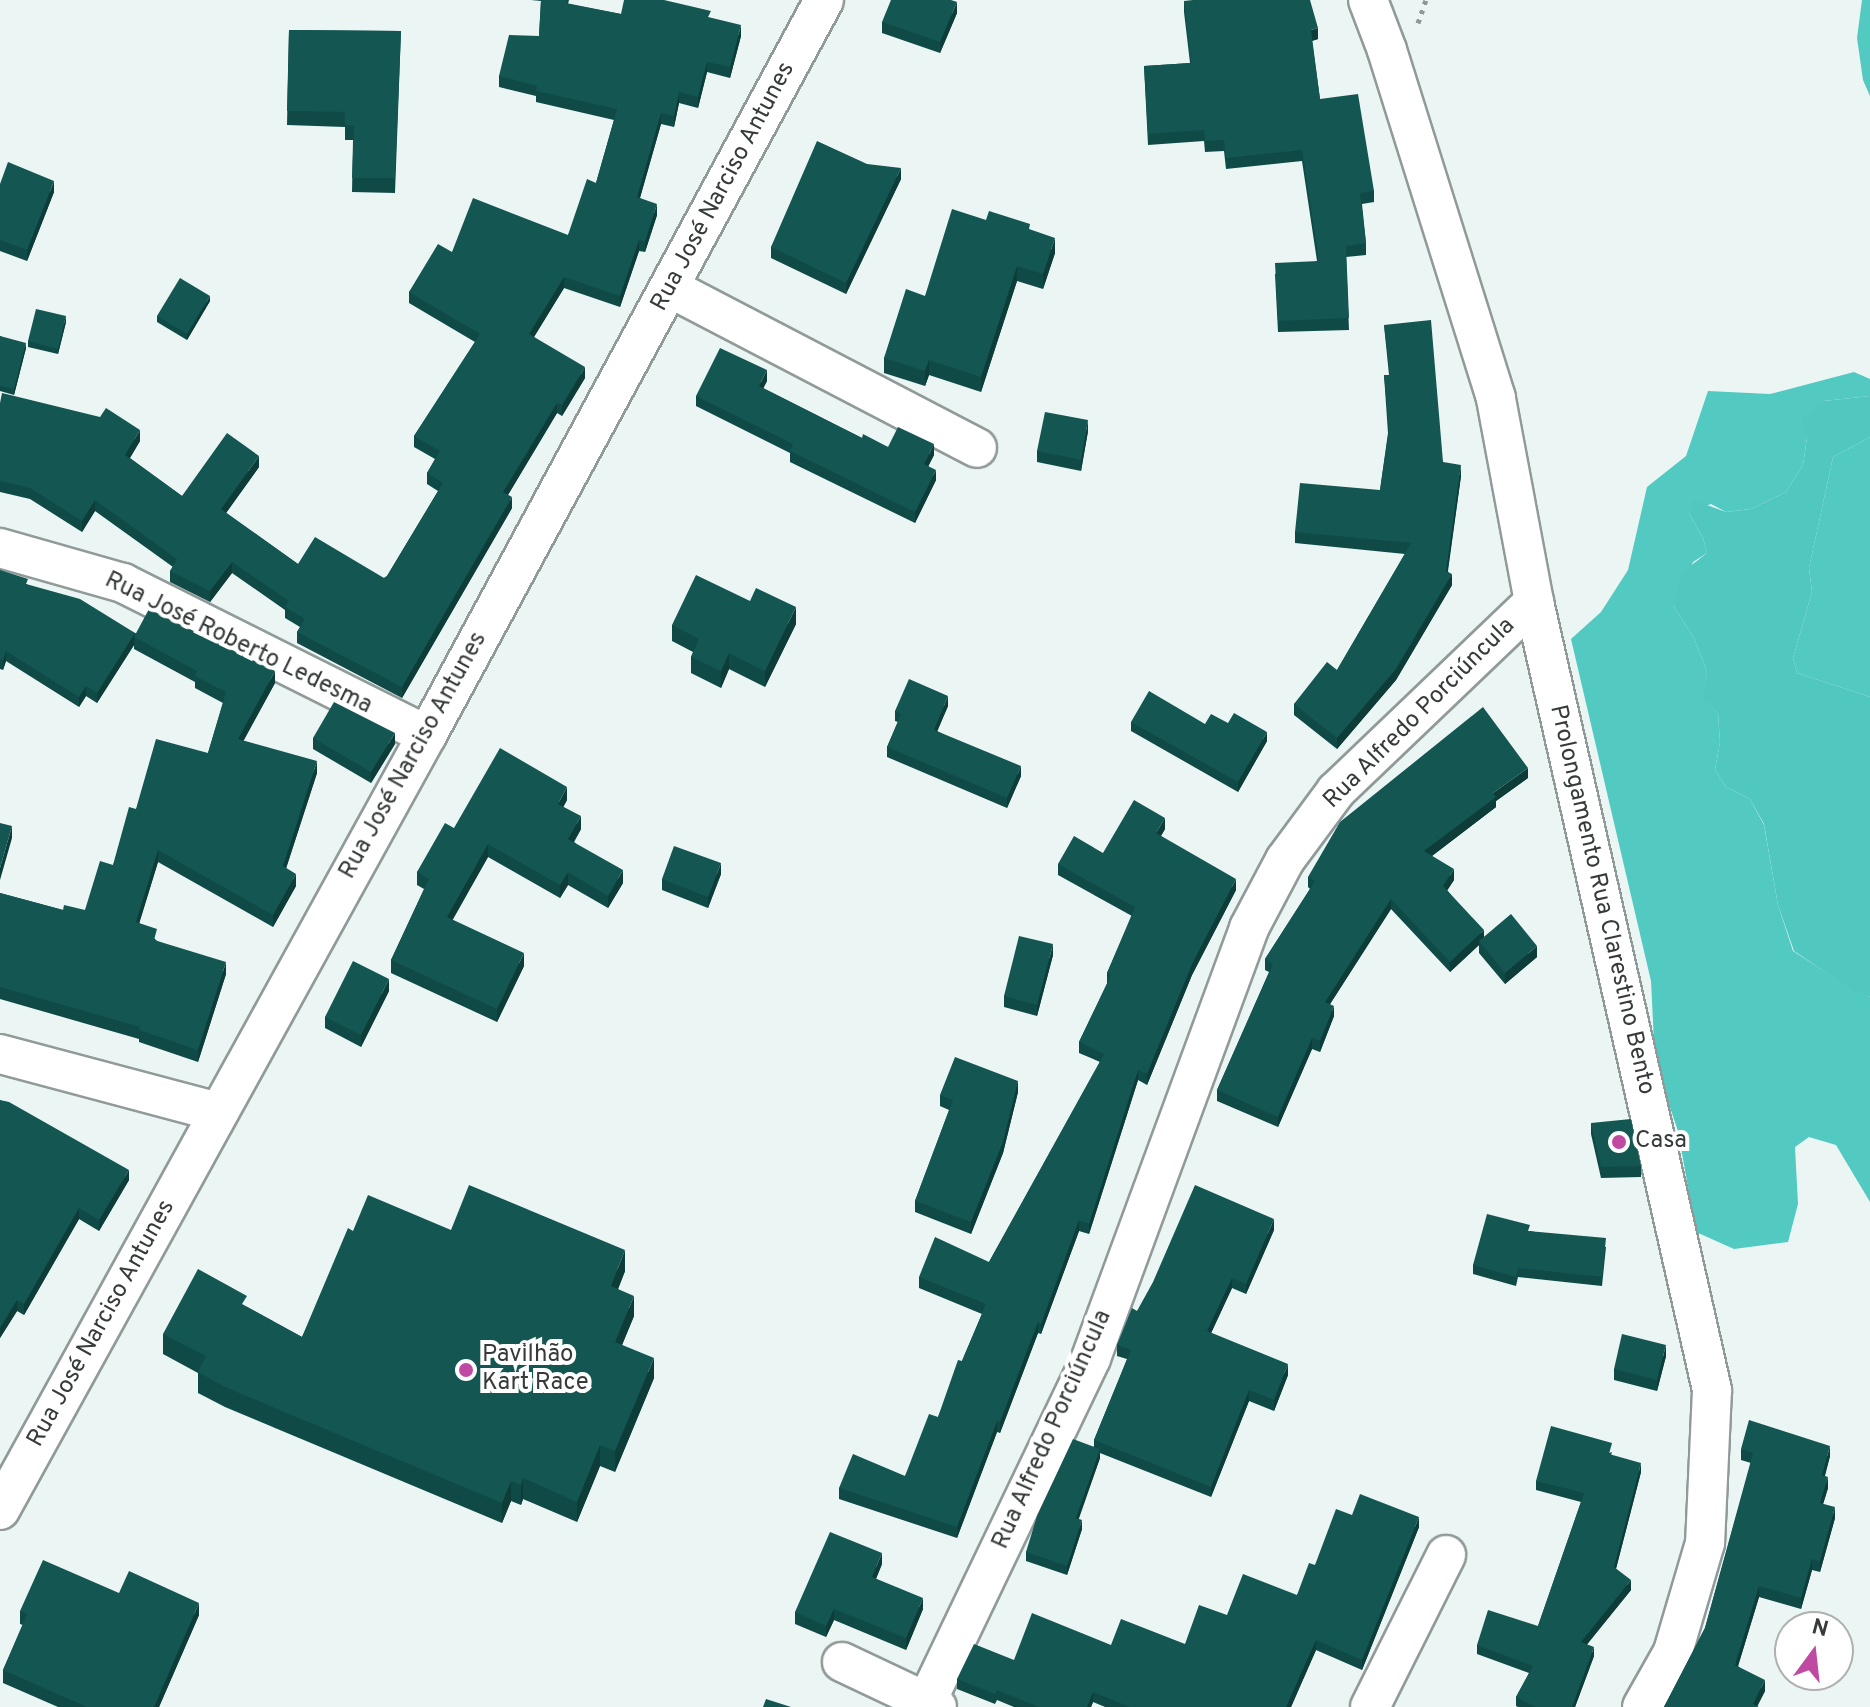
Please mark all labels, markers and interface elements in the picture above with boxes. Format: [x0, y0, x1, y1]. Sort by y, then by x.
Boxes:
street label: Rua José Narciso Antunes [646, 57, 802, 317]
street label: Rua José Roberto Ledesma [100, 567, 376, 721]
street label: Rua Alfredo Porciúncula [1318, 612, 1522, 816]
street label: Rua José Narciso Antunes [334, 627, 494, 885]
street label: Prolongamento Rua Clarestino Bento [1542, 702, 1660, 1098]
place label: Casa [1635, 1128, 1687, 1156]
marker: Casa [1610, 1133, 1628, 1151]
street label: Rua José Narciso Antunes [22, 1195, 182, 1453]
street label: Rua Alfredo Porciúncula [987, 1306, 1119, 1554]
place label: Pavilhão Kart Race [482, 1342, 589, 1398]
marker: Pavilhão Kart Race [457, 1361, 475, 1379]
north arrow [1774, 1611, 1854, 1691]
text: N [1809, 1614, 1831, 1644]

